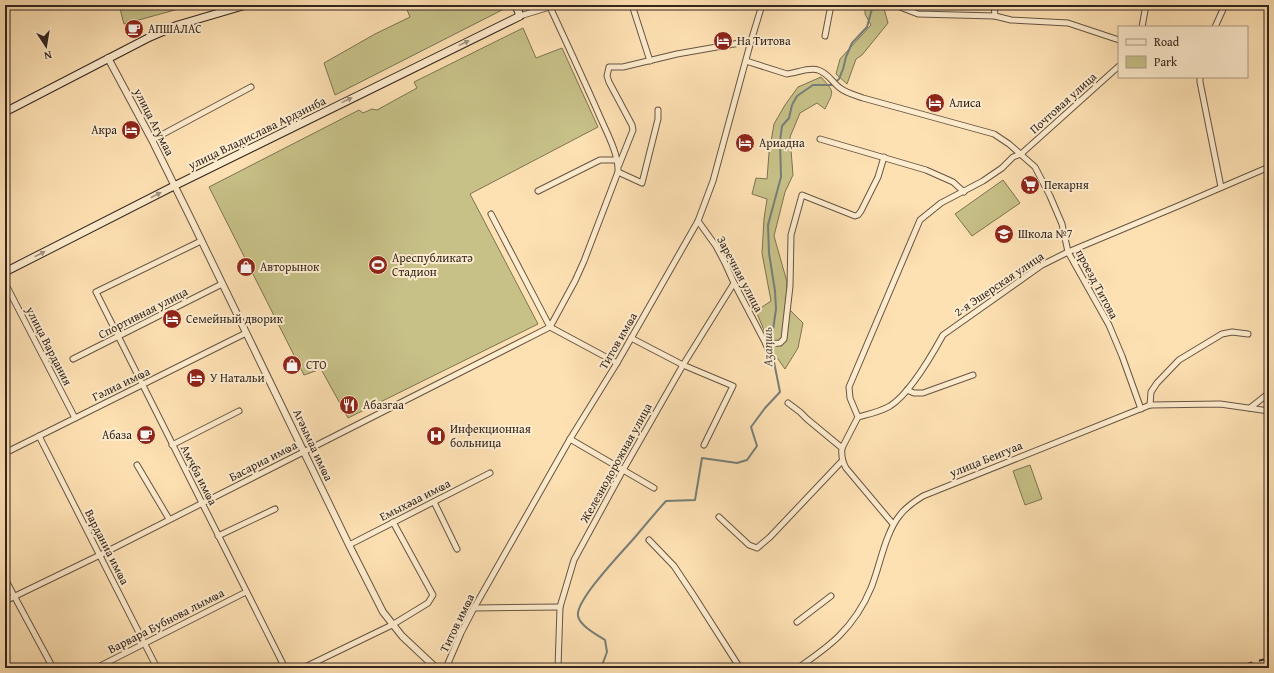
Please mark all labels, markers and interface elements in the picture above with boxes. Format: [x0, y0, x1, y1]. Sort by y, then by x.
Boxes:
cafe icon: АПШАЛАС [123, 18, 145, 40]
place label: АПШАЛАС [148, 20, 202, 37]
north arrow [26, 26, 66, 66]
legend [1118, 26, 1248, 78]
hotel icon: На Титова [712, 30, 734, 52]
place label: На Титова [737, 32, 791, 49]
text: Road [1154, 33, 1180, 50]
one-way arrow [458, 40, 470, 46]
text: N [42, 47, 53, 65]
text: Park [1154, 53, 1178, 70]
street label: Почтовая улица [1025, 68, 1100, 137]
street label: улица Агумаа [130, 84, 179, 159]
street label: улица Владислава Ардзинба [184, 92, 329, 174]
hotel icon: Алиса [924, 92, 946, 114]
place label: Алиса [949, 94, 981, 111]
one-way arrow [342, 97, 353, 103]
hotel icon: Акра [120, 119, 142, 141]
place label: Акра [91, 121, 117, 138]
hotel icon: Ариадна [734, 132, 756, 154]
place label: Ариадна [759, 134, 805, 151]
supermarket icon: Пекарня [1019, 174, 1041, 196]
place label: Пекарня [1044, 176, 1089, 193]
one-way arrow [150, 192, 161, 198]
school or university icon: Школа №7 [993, 223, 1015, 245]
place label: Школа №7 [1018, 225, 1073, 242]
street label: Заречная улица [713, 233, 768, 315]
street label: проезд Титова [1072, 246, 1123, 322]
street label: 2-я Эшерская улица [950, 247, 1047, 320]
place label: Ареспубликатә Стадион [392, 249, 473, 280]
one-way arrow [34, 251, 46, 257]
sports icon: Ареспубликатә Стадион [367, 254, 389, 276]
shop icon: Авторынок [235, 256, 257, 278]
place label: Авторынок [260, 258, 320, 275]
street label: Спортивная улица [95, 283, 191, 342]
street label: улица Вардания [22, 303, 77, 388]
hotel icon: Семейный дворик [161, 308, 183, 330]
street label: Титов имҩа [594, 309, 641, 372]
place label: Семейный дворик [186, 310, 284, 327]
water label: Аӡаԥшь [758, 327, 777, 368]
shop icon: СТО [281, 354, 303, 376]
place label: СТО [306, 356, 327, 373]
street label: Гәлиа имҩа [89, 362, 153, 405]
hotel icon: У Натальи [185, 367, 207, 389]
place label: У Натальи [210, 369, 265, 386]
restaurant icon: Абазгаа [338, 394, 360, 416]
place label: Абазгаа [363, 396, 404, 413]
street label: Железнодорожная улица [575, 400, 656, 527]
street label: Агәымаа имҩа [289, 406, 338, 484]
place label: Инфекционная больница [450, 420, 531, 451]
cafe icon: Абаза [135, 424, 157, 446]
hospital icon: Инфекционная больница [425, 425, 447, 447]
place label: Абаза [102, 426, 132, 443]
street label: Басариа имҩа [226, 436, 300, 485]
street label: улица Беигуаа [946, 436, 1025, 481]
street label: Амҷба имҩа [177, 442, 222, 508]
street label: Емыхәаа имҩа [376, 474, 454, 525]
street label: Варданиа имҩа [81, 506, 134, 588]
street label: Варвара Бубнова лымҩа [105, 584, 227, 657]
street label: Титов имҩа [435, 590, 478, 655]

